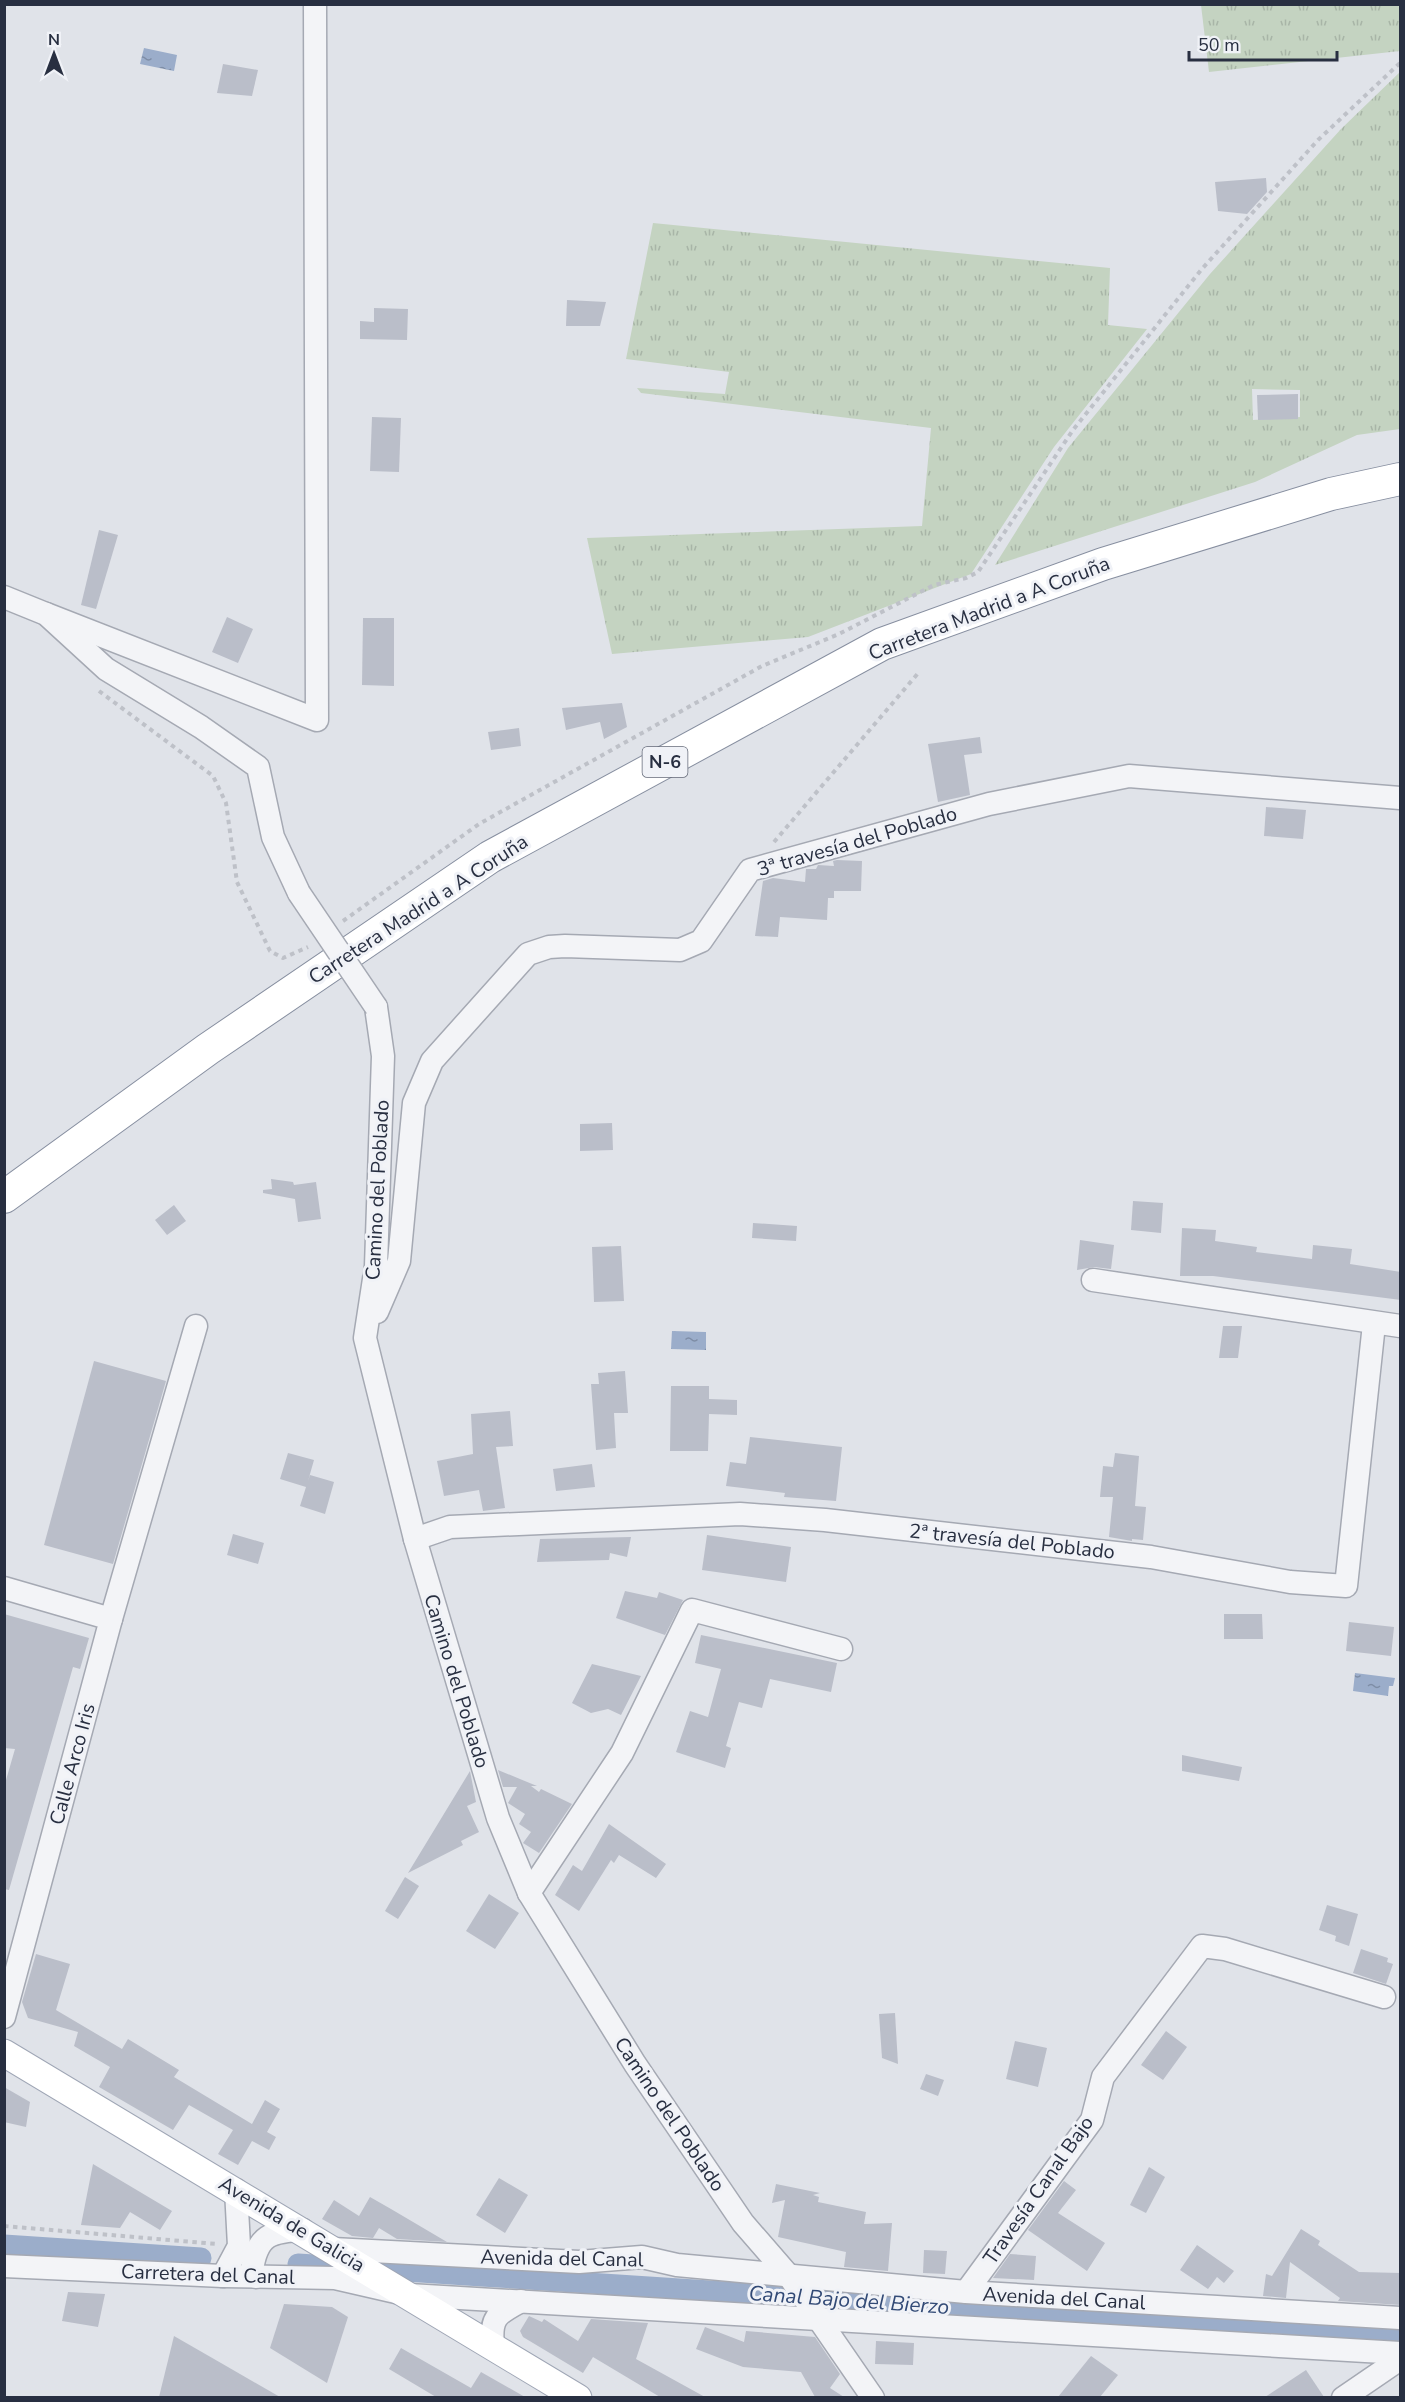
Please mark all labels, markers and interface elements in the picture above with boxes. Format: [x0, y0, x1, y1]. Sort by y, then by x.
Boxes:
north arrow [24, 24, 84, 84]
scale bar [1189, 24, 1338, 62]
text: N [48, 29, 60, 51]
text: 50 m [1198, 33, 1240, 57]
street label: Carretera Madrid a A Coruña [865, 550, 1114, 667]
road number: N-6 [642, 747, 688, 777]
street label: 3ª travesía del Poblado [754, 800, 960, 883]
street label: Carretera Madrid a A Coruña [303, 828, 533, 991]
street label: Camino del Poblado [359, 1099, 396, 1281]
street label: 2ª travesía del Poblado [908, 1517, 1116, 1566]
street label: Camino del Poblado [417, 1591, 496, 1772]
street label: Calle Arco Iris [43, 1700, 102, 1828]
street label: Camino del Poblado [608, 2032, 731, 2197]
street label: Travesía Canal Bajo [977, 2111, 1100, 2270]
street label: Avenida de Galicia [214, 2170, 370, 2279]
street label: Avenida del Canal [480, 2244, 644, 2273]
street label: Carretera del Canal [121, 2258, 295, 2291]
water label: Canal Bajo del Bierzo [748, 2279, 950, 2321]
street label: Avenida del Canal [982, 2281, 1146, 2316]

